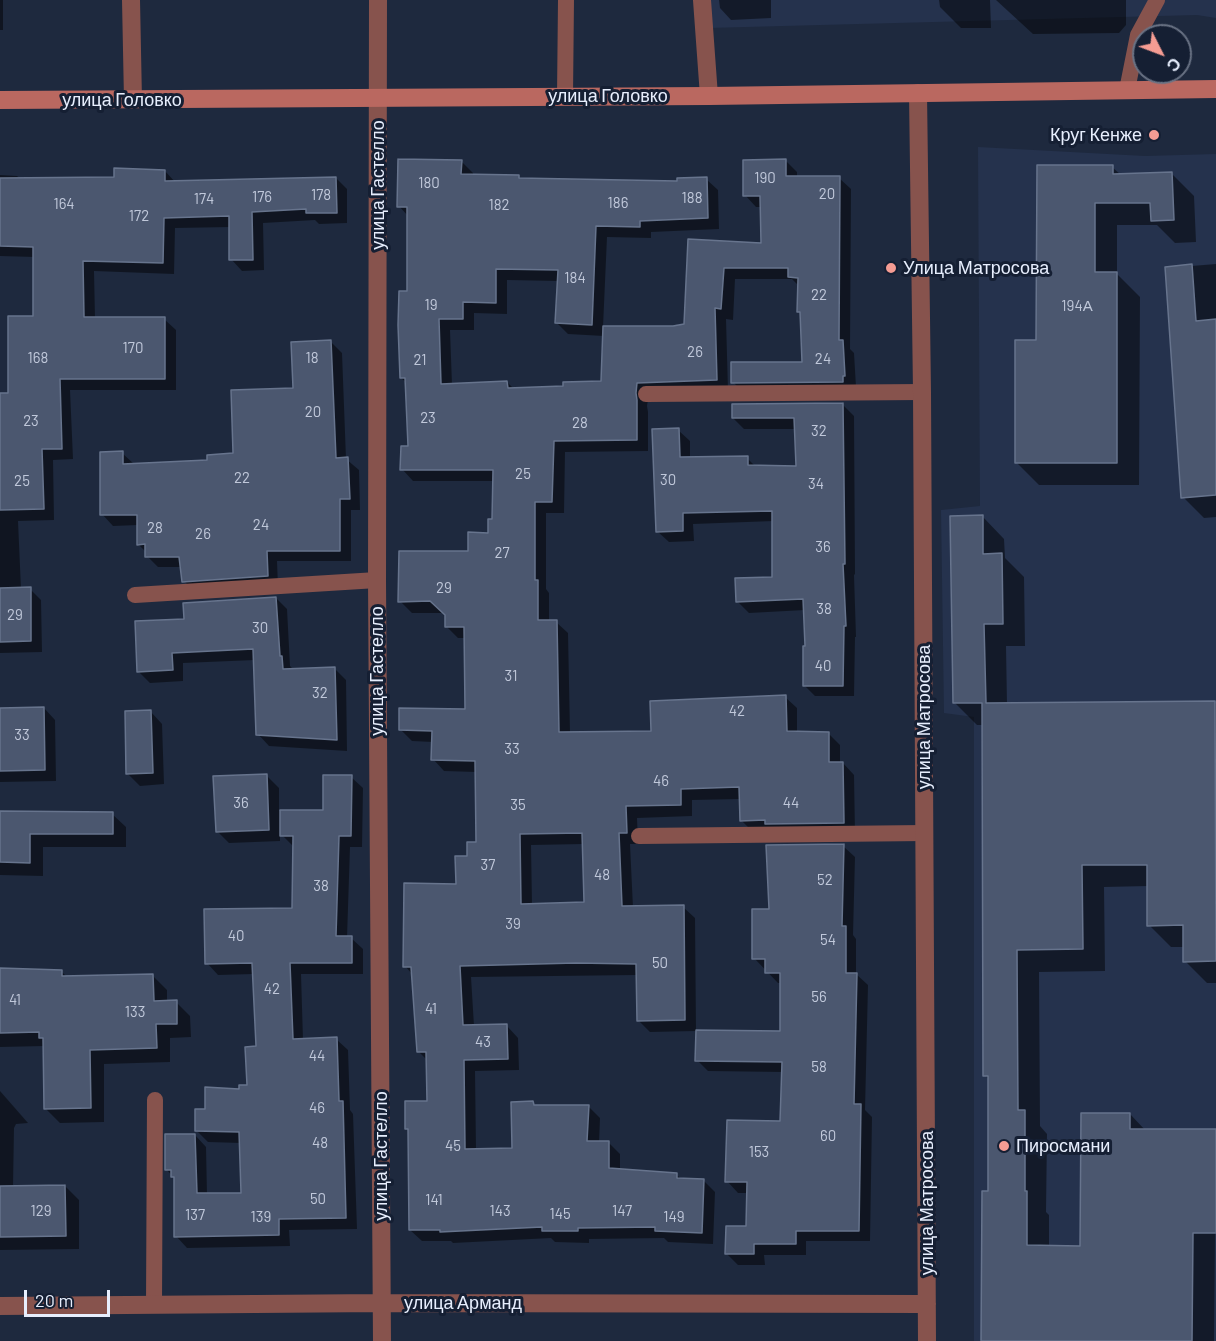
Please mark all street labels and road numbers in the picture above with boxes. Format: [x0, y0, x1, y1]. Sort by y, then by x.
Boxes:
street label: улица Головко [548, 85, 668, 107]
street label: улица Головко [62, 89, 182, 111]
street label: улица Гастелло [367, 120, 389, 250]
street label: улица Гастелло [366, 606, 388, 736]
street label: улица Матросова [913, 645, 935, 789]
street label: улица Гастелло [370, 1091, 392, 1221]
street label: улица Матросова [916, 1131, 938, 1275]
street label: улица Арманд [404, 1292, 522, 1314]

